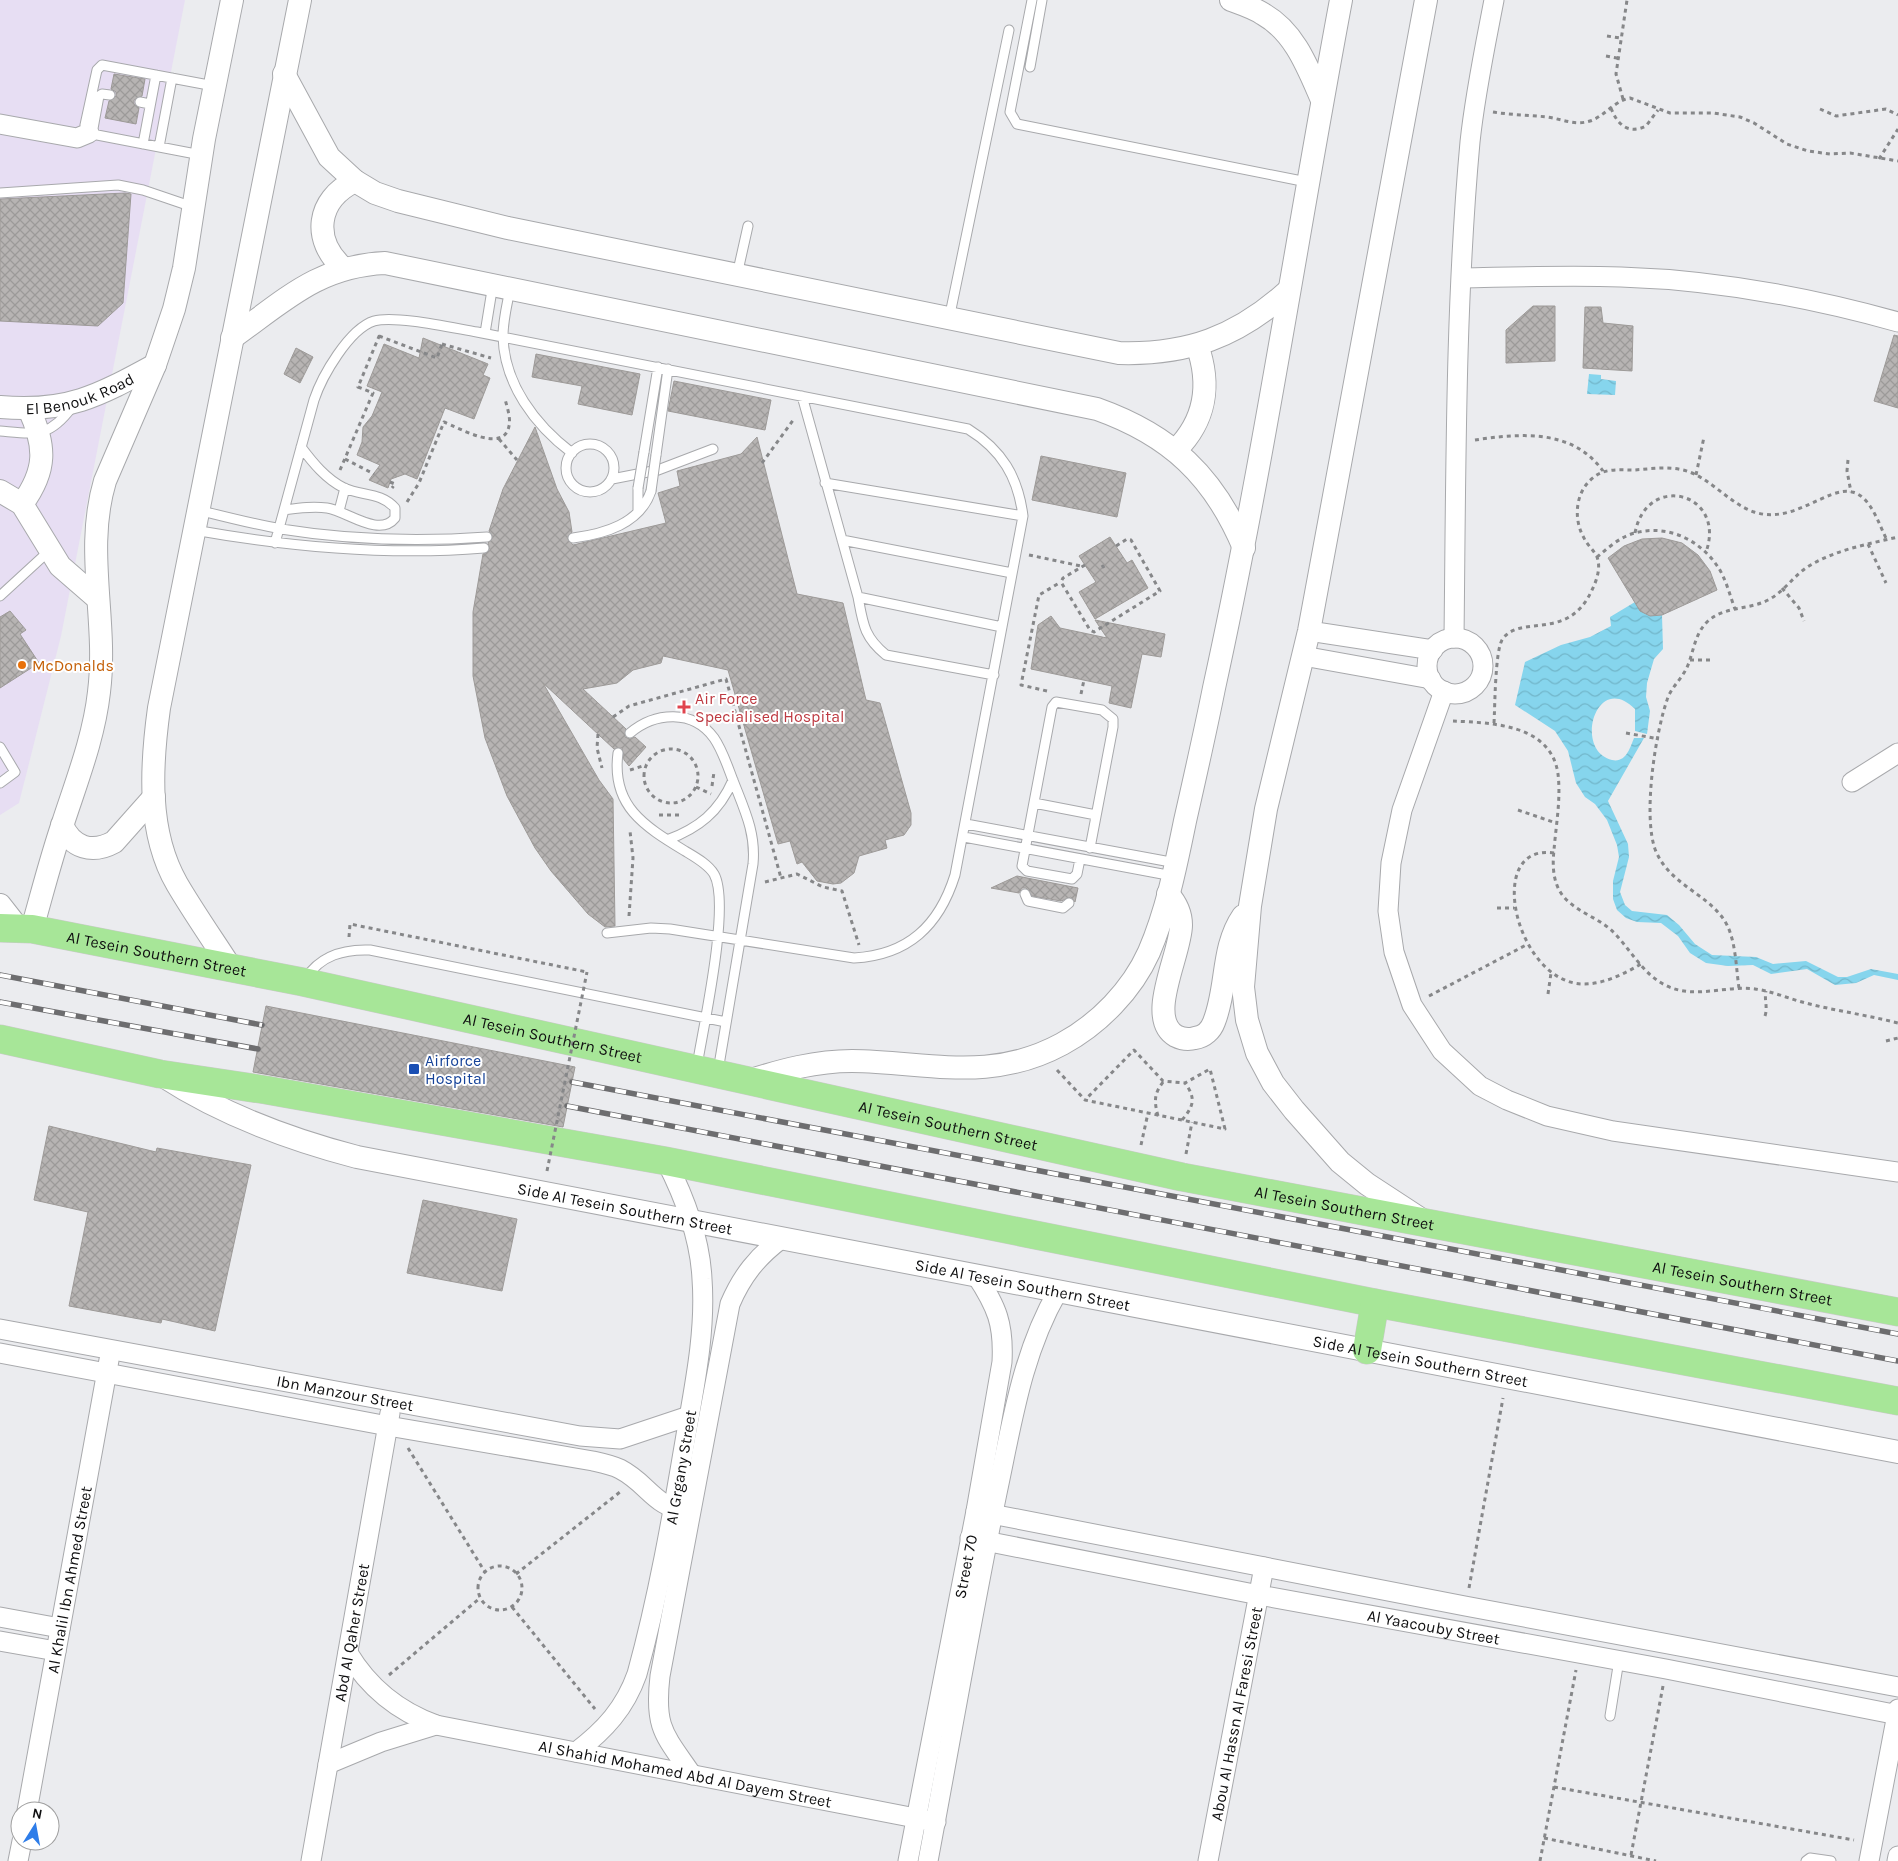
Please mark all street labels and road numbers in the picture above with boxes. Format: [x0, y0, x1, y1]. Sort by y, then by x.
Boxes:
street label: El Benouk Road [25, 369, 137, 418]
street label: Al Tesein Southern Street [65, 927, 248, 980]
street label: Al Tesein Southern Street [462, 1008, 644, 1066]
street label: Al Tesein Southern Street [857, 1096, 1039, 1154]
street label: Side Al Tesein Southern Street [516, 1178, 734, 1238]
street label: Al Tesein Southern Street [1253, 1181, 1436, 1234]
street label: Side Al Tesein Southern Street [914, 1255, 1132, 1314]
street label: Al Tesein Southern Street [1651, 1256, 1834, 1309]
street label: Side Al Tesein Southern Street [1311, 1331, 1530, 1390]
street label: Ibn Manzour Street [275, 1371, 415, 1415]
street label: Al Grgany Street [661, 1408, 700, 1526]
street label: Al Khalil Ibn Ahmed Street [43, 1485, 95, 1675]
street label: Street 70 [950, 1533, 981, 1600]
street label: Abd Al Qaher Street [330, 1562, 373, 1703]
street label: Abou Al Hassn Al Faresi Street [1206, 1605, 1266, 1822]
street label: Al Yaacouby Street [1366, 1605, 1501, 1648]
street label: Al Shahid Mohamed Abd Al Dayem Street [537, 1736, 833, 1811]

